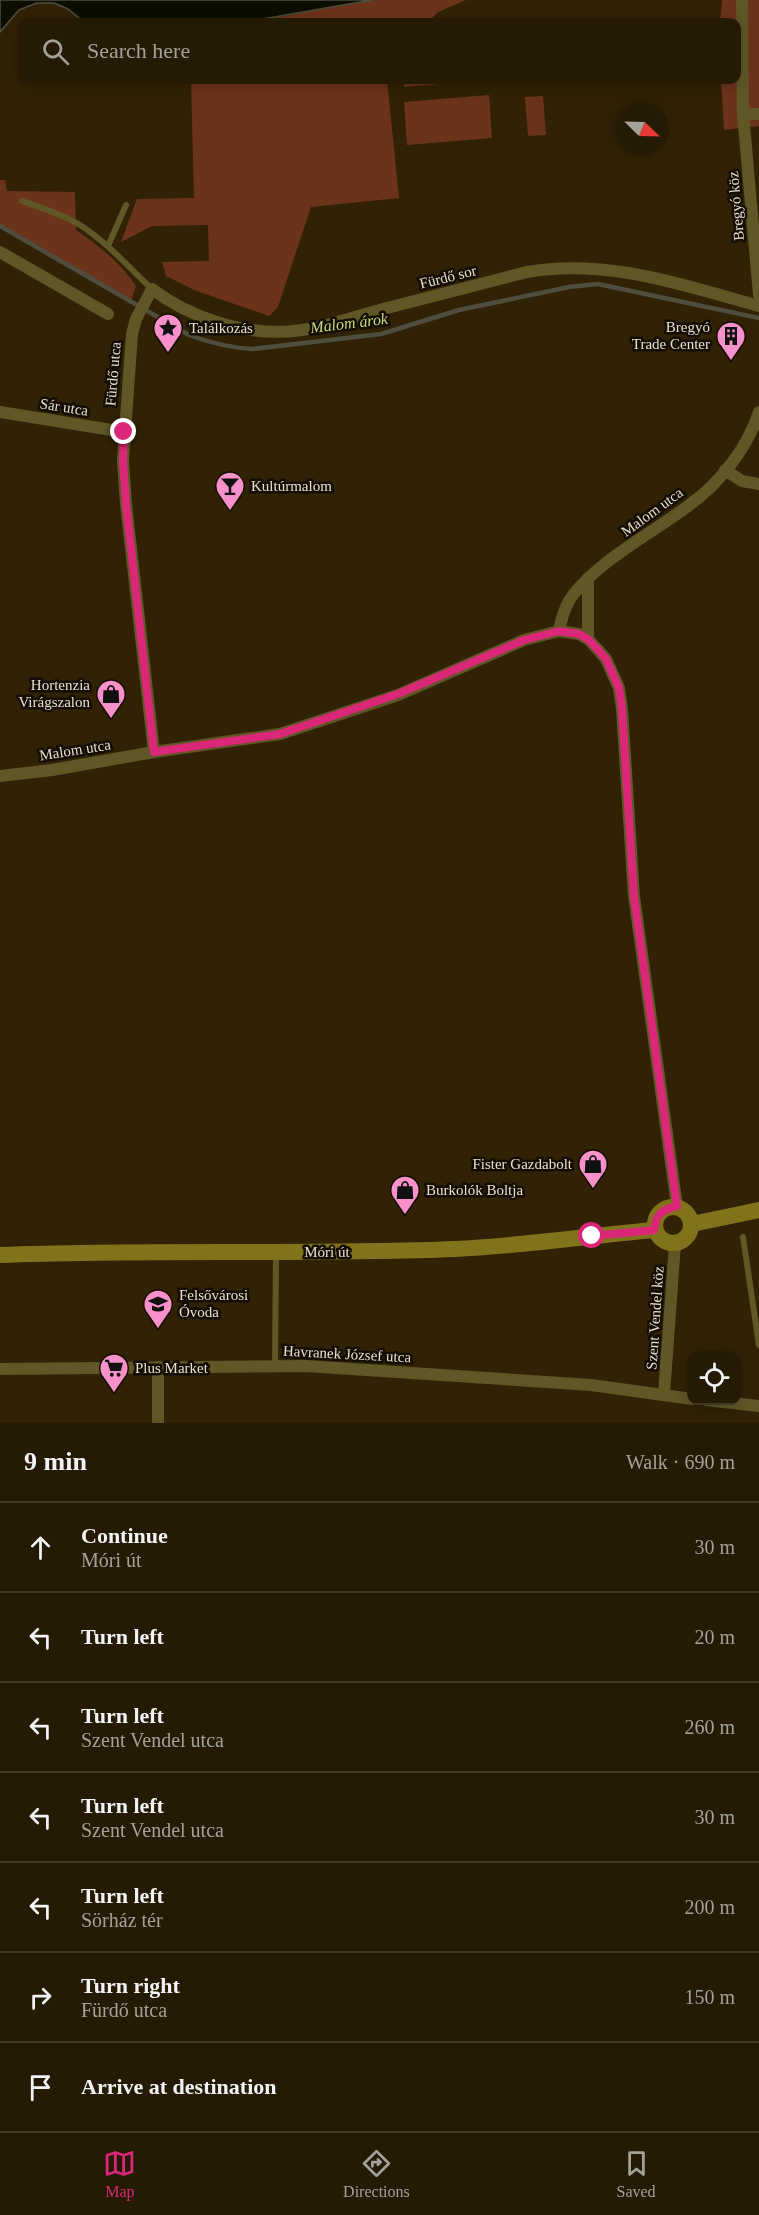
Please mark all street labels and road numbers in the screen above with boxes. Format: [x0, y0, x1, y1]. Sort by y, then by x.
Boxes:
street label: Bregyó köz [725, 170, 747, 241]
street label: Fürdő sor [418, 262, 478, 292]
street label: Fürdő utca [102, 341, 124, 407]
street label: Sár utca [39, 395, 90, 419]
street label: Malom utca [618, 484, 686, 540]
street label: Malom utca [38, 736, 112, 764]
street label: Móri út [304, 1244, 351, 1260]
street label: Szent Vendel köz [643, 1265, 667, 1370]
street label: Havranek József utca [283, 1343, 412, 1365]

